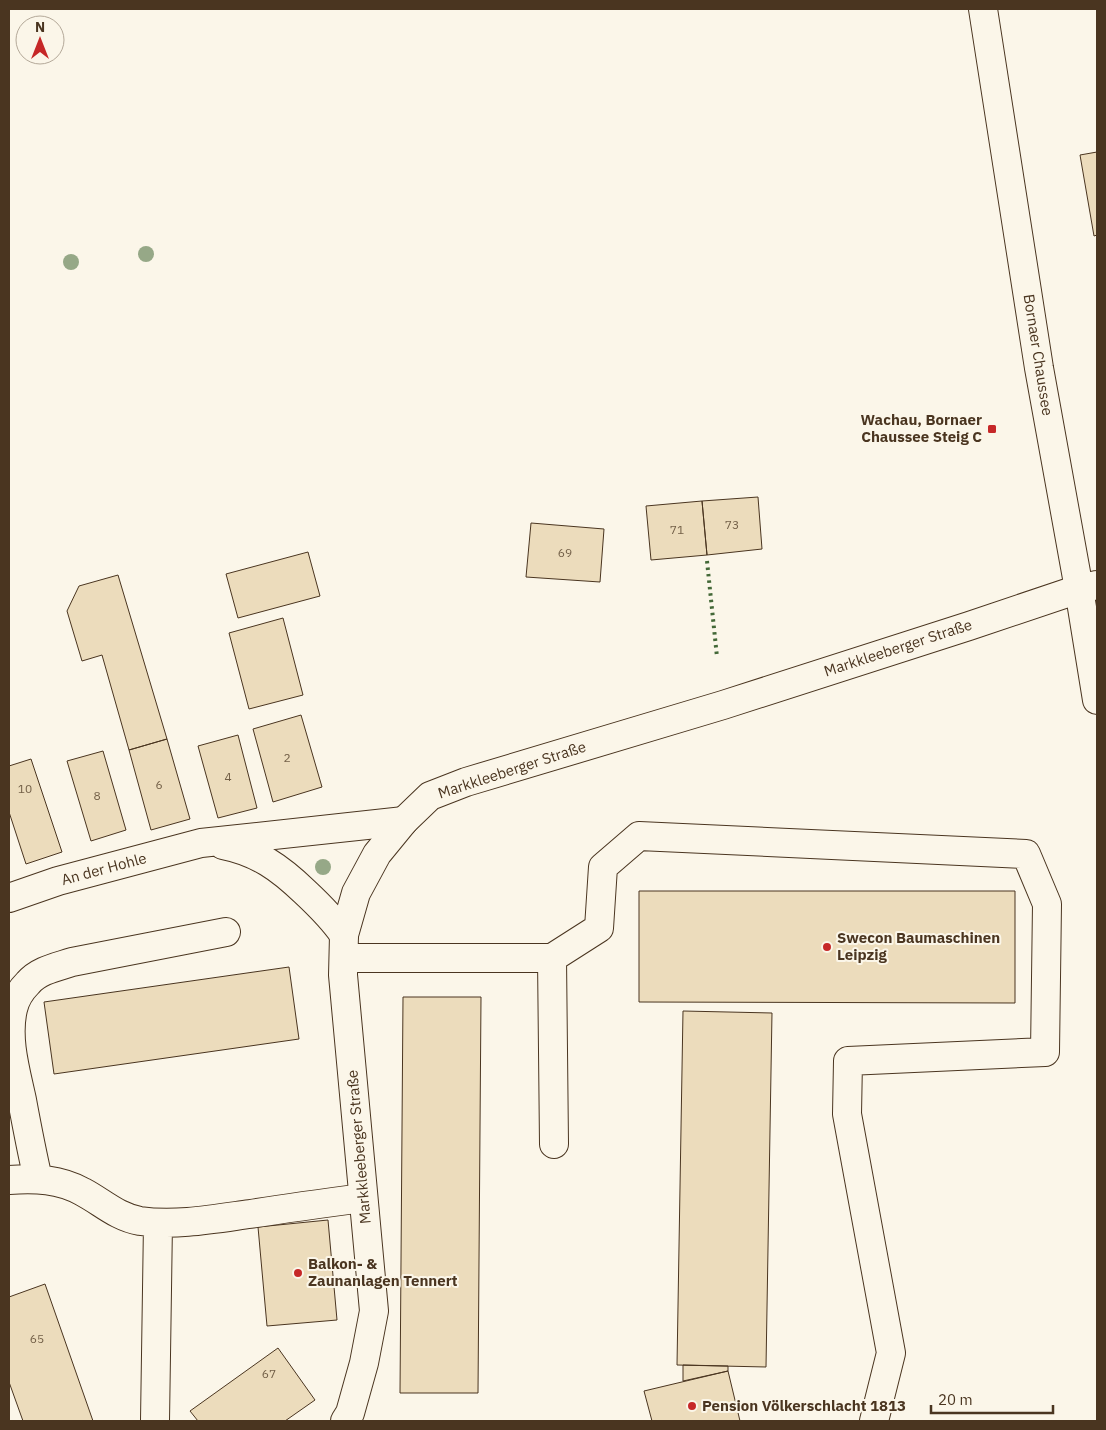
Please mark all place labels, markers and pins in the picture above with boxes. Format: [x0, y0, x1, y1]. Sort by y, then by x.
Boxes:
place label: Wachau, Bornaer Chaussee Steig C [860, 410, 982, 446]
marker: Wachau, Bornaer Chaussee Steig C [986, 423, 998, 435]
place label: Swecon Baumaschinen Leipzig [837, 928, 1000, 964]
marker: Swecon Baumaschinen Leipzig [821, 941, 833, 953]
place label: Balkon- & Zaunanlagen Tennert [308, 1254, 458, 1290]
marker: Balkon- & Zaunanlagen Tennert [292, 1267, 304, 1279]
place label: Pension Völkerschlacht 1813 [702, 1396, 906, 1415]
marker: Pension Völkerschlacht 1813 [686, 1400, 698, 1412]

